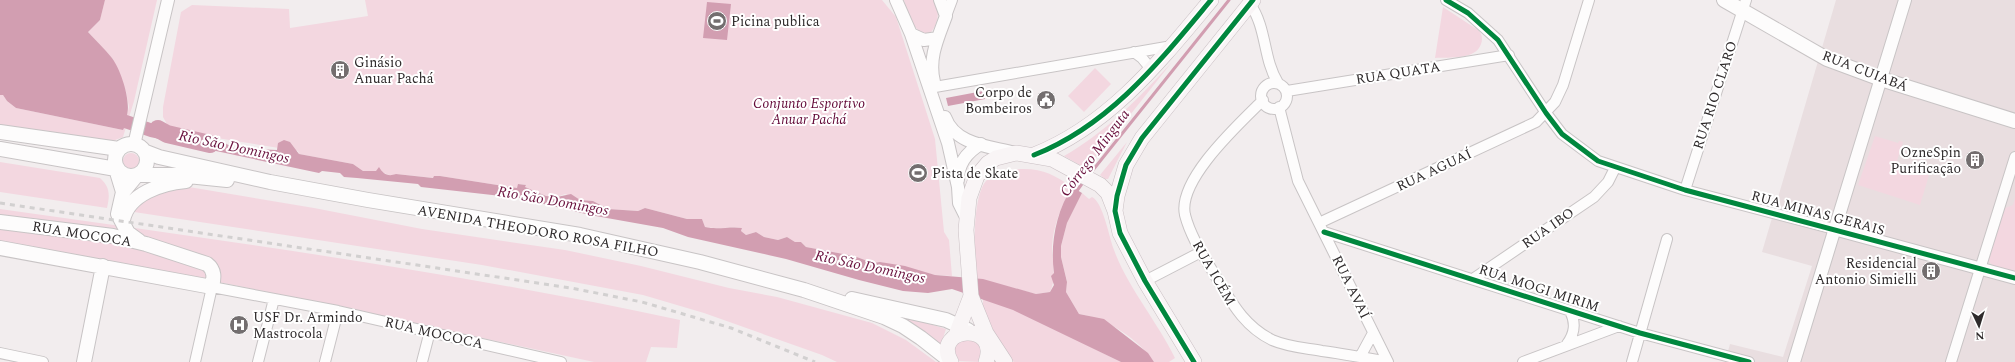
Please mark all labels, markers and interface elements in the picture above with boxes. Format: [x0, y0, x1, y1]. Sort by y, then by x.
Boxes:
sports icon: Picina publica [706, 10, 728, 32]
place label: Picina publica [731, 11, 820, 32]
street label: RUA RIO CLARO [1688, 38, 1742, 152]
street label: RUA CUIABÁ [1819, 45, 1911, 97]
place label: Ginásio Anuar Pachá [354, 52, 434, 89]
street label: RUA QUATA [1354, 56, 1442, 90]
building icon: Ginásio Anuar Pachá [329, 59, 351, 81]
place label: Corpo de Bombeiros [965, 82, 1032, 119]
public building icon: Corpo de Bombeiros [1035, 89, 1057, 111]
park label: Conjunto Esportivo Anuar Pachá [753, 93, 865, 130]
water label: Córrego Minguta [1054, 104, 1136, 202]
water label: Rio São Domingos [177, 124, 292, 170]
place label: OzneSpin Purificação [1890, 142, 1961, 179]
street label: RUA AGUAÍ [1393, 143, 1476, 197]
building icon: OzneSpin Purificação [1964, 149, 1986, 171]
sports icon: Pista de Skate [907, 162, 929, 184]
place label: Pista de Skate [932, 163, 1018, 184]
water label: Rio São Domingos [496, 180, 611, 222]
street label: RUA MINAS GERAIS [1749, 185, 1887, 241]
street label: AVENIDA THEODORO ROSA FILHO [416, 199, 660, 263]
street label: RUA IBO [1518, 202, 1578, 254]
street label: RUA MOCOCA [31, 216, 134, 252]
street label: RUA ICÉM [1187, 237, 1241, 309]
water label: Rio São Domingos [813, 244, 928, 290]
street label: RUA AVAÍ [1327, 252, 1376, 323]
place label: Residencial Antonio Simielli [1815, 253, 1917, 290]
street label: RUA MOGI MIRIM [1476, 259, 1602, 317]
building icon: Residencial Antonio Simielli [1920, 260, 1942, 282]
north arrow [1959, 306, 1999, 346]
place label: USF Dr. Armindo Mastrocola [253, 307, 363, 344]
street label: RUA MOCOCA [383, 311, 486, 355]
hospital icon: USF Dr. Armindo Mastrocola [228, 314, 250, 336]
text: N [1975, 327, 1985, 344]

